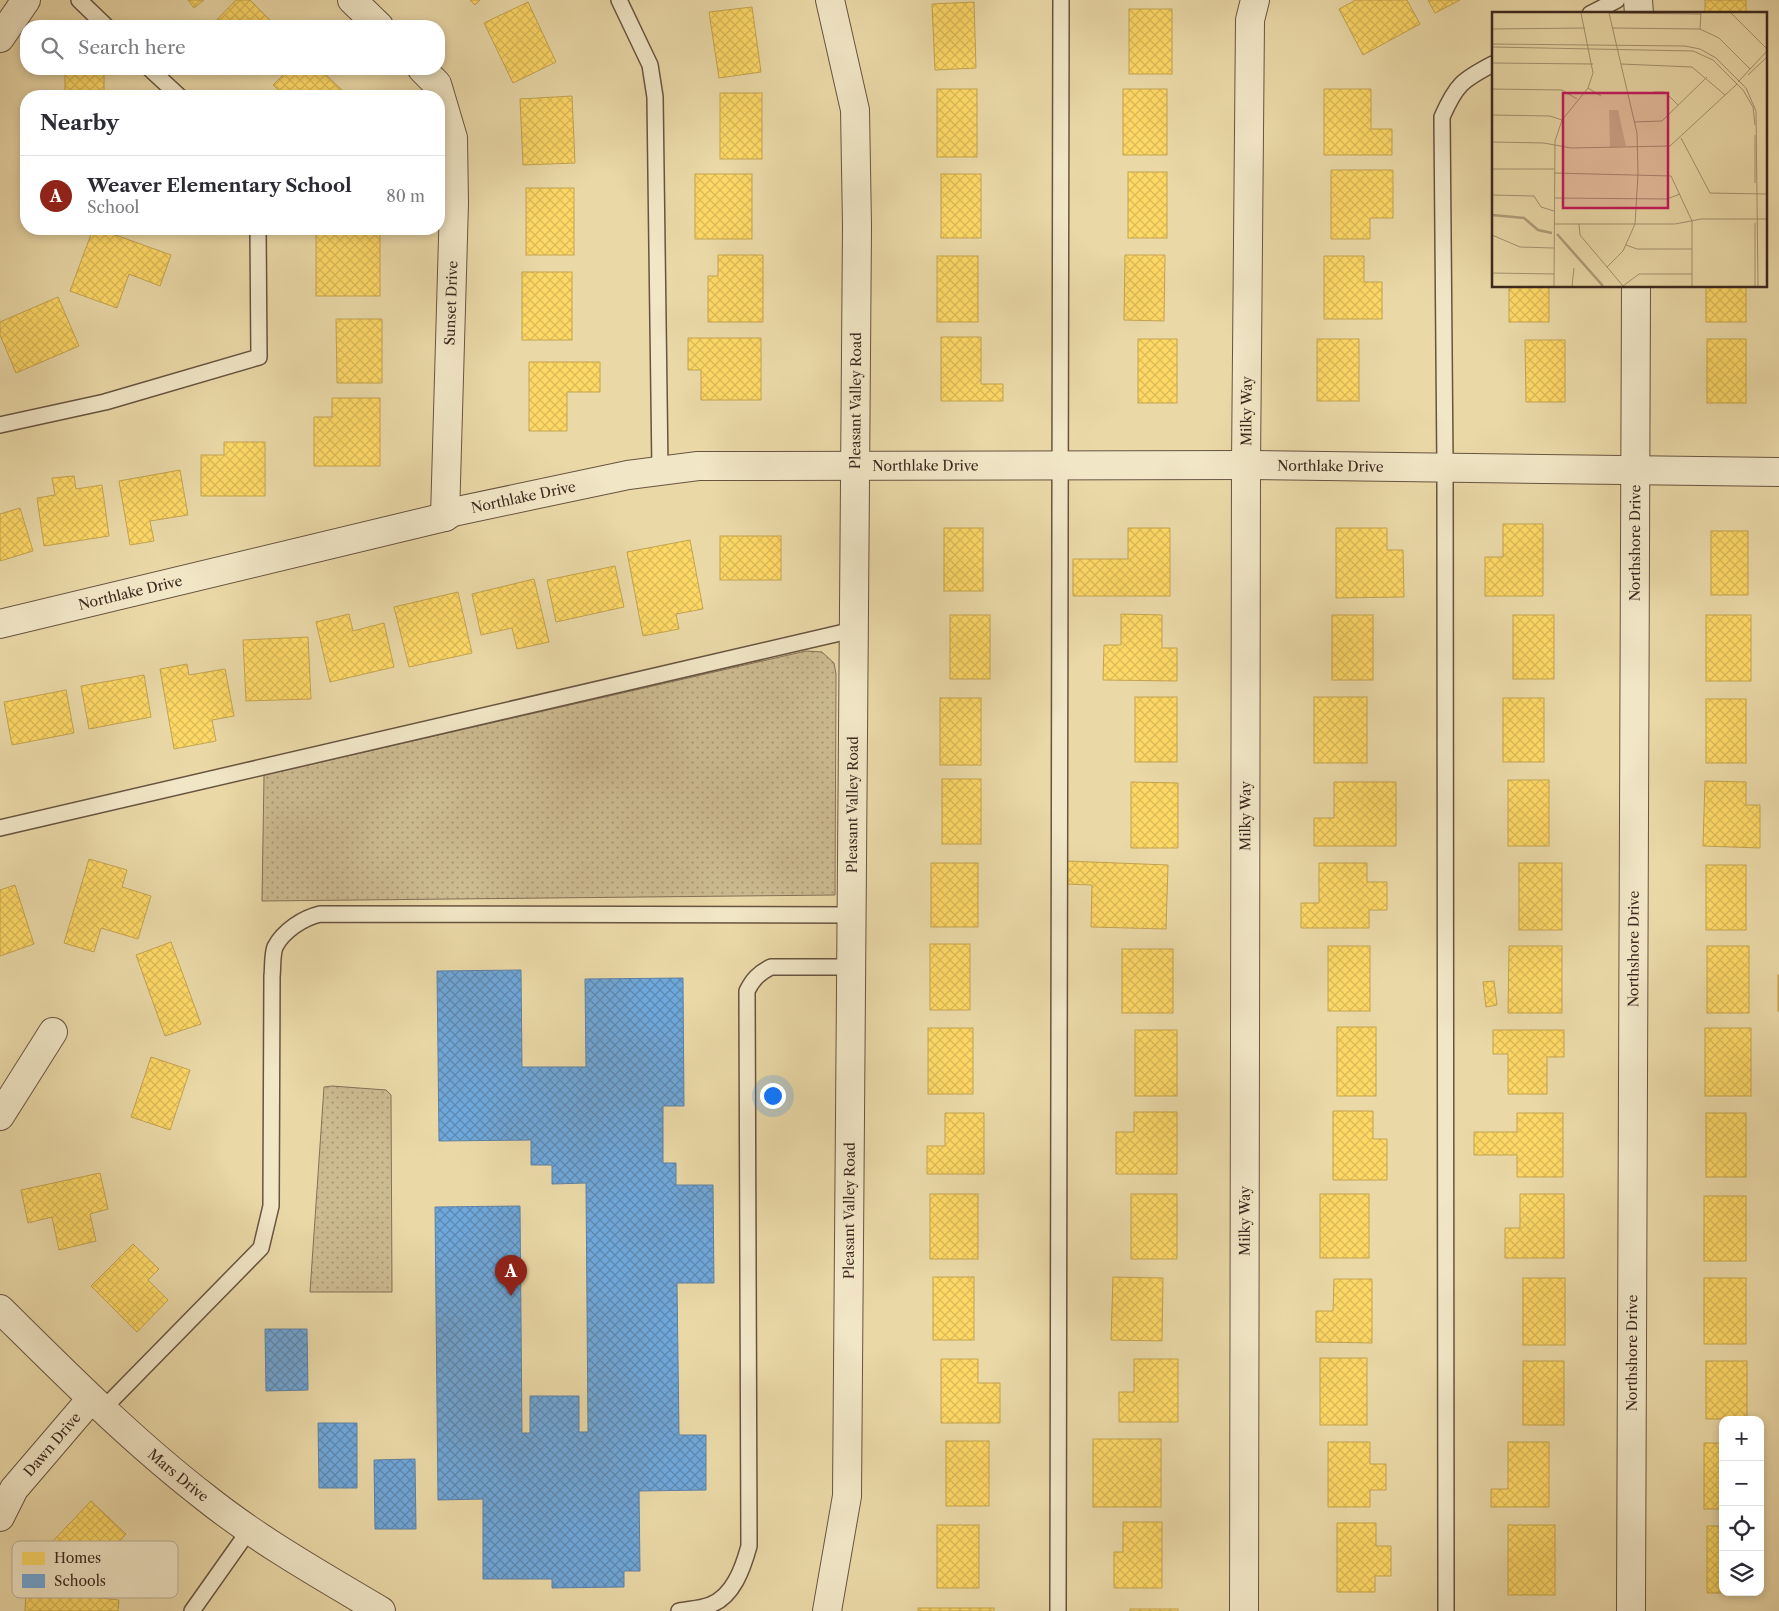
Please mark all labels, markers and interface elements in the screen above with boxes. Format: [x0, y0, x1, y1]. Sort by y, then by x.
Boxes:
inset map [1492, 12, 1766, 288]
search box [20, 20, 445, 75]
icon: search [38, 34, 66, 62]
text: Search here [78, 36, 186, 59]
text: Nearby [40, 110, 119, 135]
text: Weaver Elementary School [87, 174, 352, 197]
text: A [50, 186, 62, 206]
text: 80 m [386, 186, 425, 206]
text: School [87, 197, 139, 217]
street label: Sunset Drive [441, 260, 461, 346]
street label: Pleasant Valley Road [846, 332, 865, 469]
street label: Milky Way [1237, 376, 1256, 446]
street label: Northlake Drive [872, 456, 979, 475]
street label: Northlake Drive [1277, 456, 1384, 476]
street label: Northlake Drive [469, 477, 577, 517]
street label: Northshore Drive [1626, 485, 1644, 601]
street label: Northlake Drive [76, 571, 184, 614]
street label: Pleasant Valley Road [843, 736, 862, 873]
street label: Milky Way [1236, 781, 1254, 851]
street label: Northshore Drive [1624, 891, 1643, 1007]
your location [760, 1083, 786, 1109]
street label: Pleasant Valley Road [840, 1142, 859, 1279]
street label: Milky Way [1236, 1186, 1254, 1256]
pin: A [495, 1255, 527, 1296]
street label: Northshore Drive [1623, 1294, 1641, 1411]
street label: Dawn Drive [20, 1408, 85, 1480]
map controls [1719, 1416, 1764, 1596]
button: + [1719, 1416, 1764, 1461]
street label: Mars Drive [144, 1445, 212, 1506]
button: − [1719, 1461, 1764, 1506]
button: locate [1719, 1506, 1764, 1551]
legend [12, 1541, 178, 1598]
text: Homes [54, 1549, 101, 1567]
button: layers [1719, 1551, 1764, 1596]
text: Schools [54, 1572, 106, 1590]

